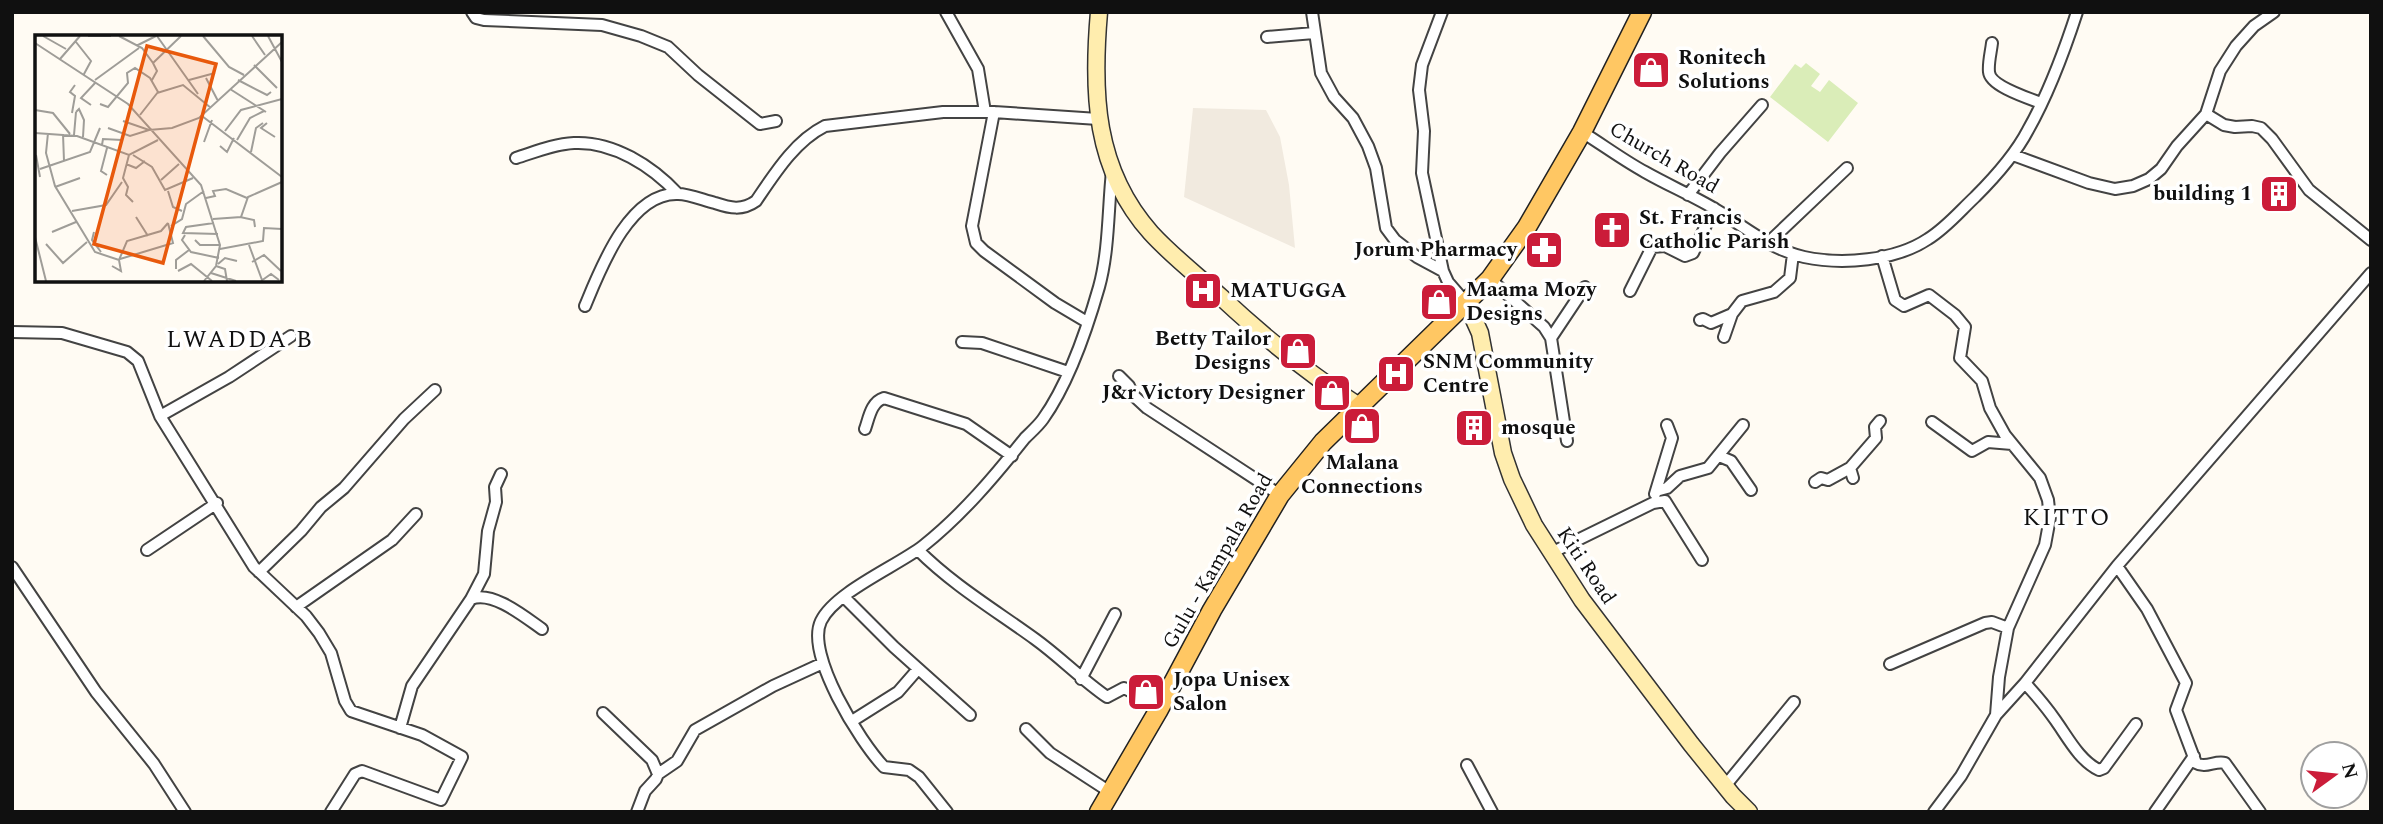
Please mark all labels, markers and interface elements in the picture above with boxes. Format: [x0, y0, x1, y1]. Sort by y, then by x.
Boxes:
inset map [35, 35, 282, 282]
place label: Ronitech Solutions [1678, 42, 1770, 98]
shop icon: Ronitech Solutions [1630, 49, 1672, 91]
street label: Church Road [1603, 114, 1725, 202]
building icon: building 1 [2258, 173, 2300, 215]
place label: building 1 [2153, 178, 2252, 210]
place label: St. Francis Catholic Parish [1639, 202, 1790, 258]
church icon: St. Francis Catholic Parish [1591, 209, 1633, 251]
pharmacy icon: Jorum Pharmacy [1523, 229, 1565, 271]
place label: Jorum Pharmacy [1354, 234, 1518, 266]
hospital icon: MATUGGA [1182, 270, 1224, 312]
place label: Maama Mozy Designs [1466, 274, 1597, 330]
place label: MATUGGA [1230, 275, 1347, 307]
shop icon: Maama Mozy Designs [1418, 281, 1460, 323]
district label: LWADDA B [166, 322, 314, 358]
place label: Betty Tailor Designs [1155, 323, 1271, 379]
shop icon: Betty Tailor Designs [1277, 330, 1319, 372]
place label: SNM Community Centre [1423, 346, 1594, 402]
hospital icon: SNM Community Centre [1375, 353, 1417, 395]
shop icon: J&r Victory Designer [1311, 372, 1353, 414]
place label: J&r Victory Designer [1102, 377, 1305, 409]
shop icon: Malana Connections [1341, 405, 1383, 447]
building icon: mosque [1453, 407, 1495, 449]
place label: mosque [1501, 412, 1576, 444]
place label: Malana Connections [1301, 447, 1423, 503]
street label: Gulu - Kampala Road [1155, 467, 1281, 655]
district label: KITTO [2023, 500, 2111, 536]
street label: Kiti Road [1548, 521, 1624, 611]
place label: Jopa Unisex Salon [1173, 664, 1290, 720]
shop icon: Jopa Unisex Salon [1125, 671, 1167, 713]
north arrow [2299, 740, 2369, 810]
text: N [2333, 760, 2365, 782]

